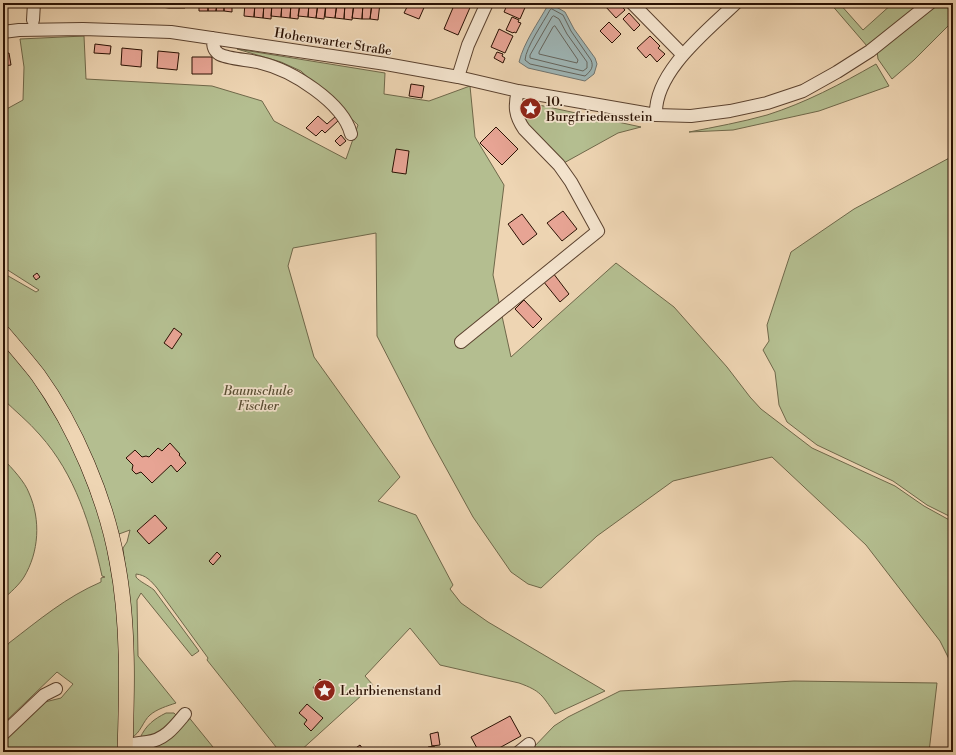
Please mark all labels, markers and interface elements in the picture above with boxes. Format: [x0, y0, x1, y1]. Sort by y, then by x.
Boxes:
street label: Hohenwarter Straße [273, 25, 393, 59]
place label: 10. Burgfriedensstein [545, 94, 653, 125]
place icon: 10. Burgfriedensstein [517, 96, 543, 122]
park label: Baumschule Fischer [222, 383, 293, 414]
place icon: Lehrbienenstand [311, 678, 337, 704]
place label: Lehrbienenstand [340, 683, 442, 699]

